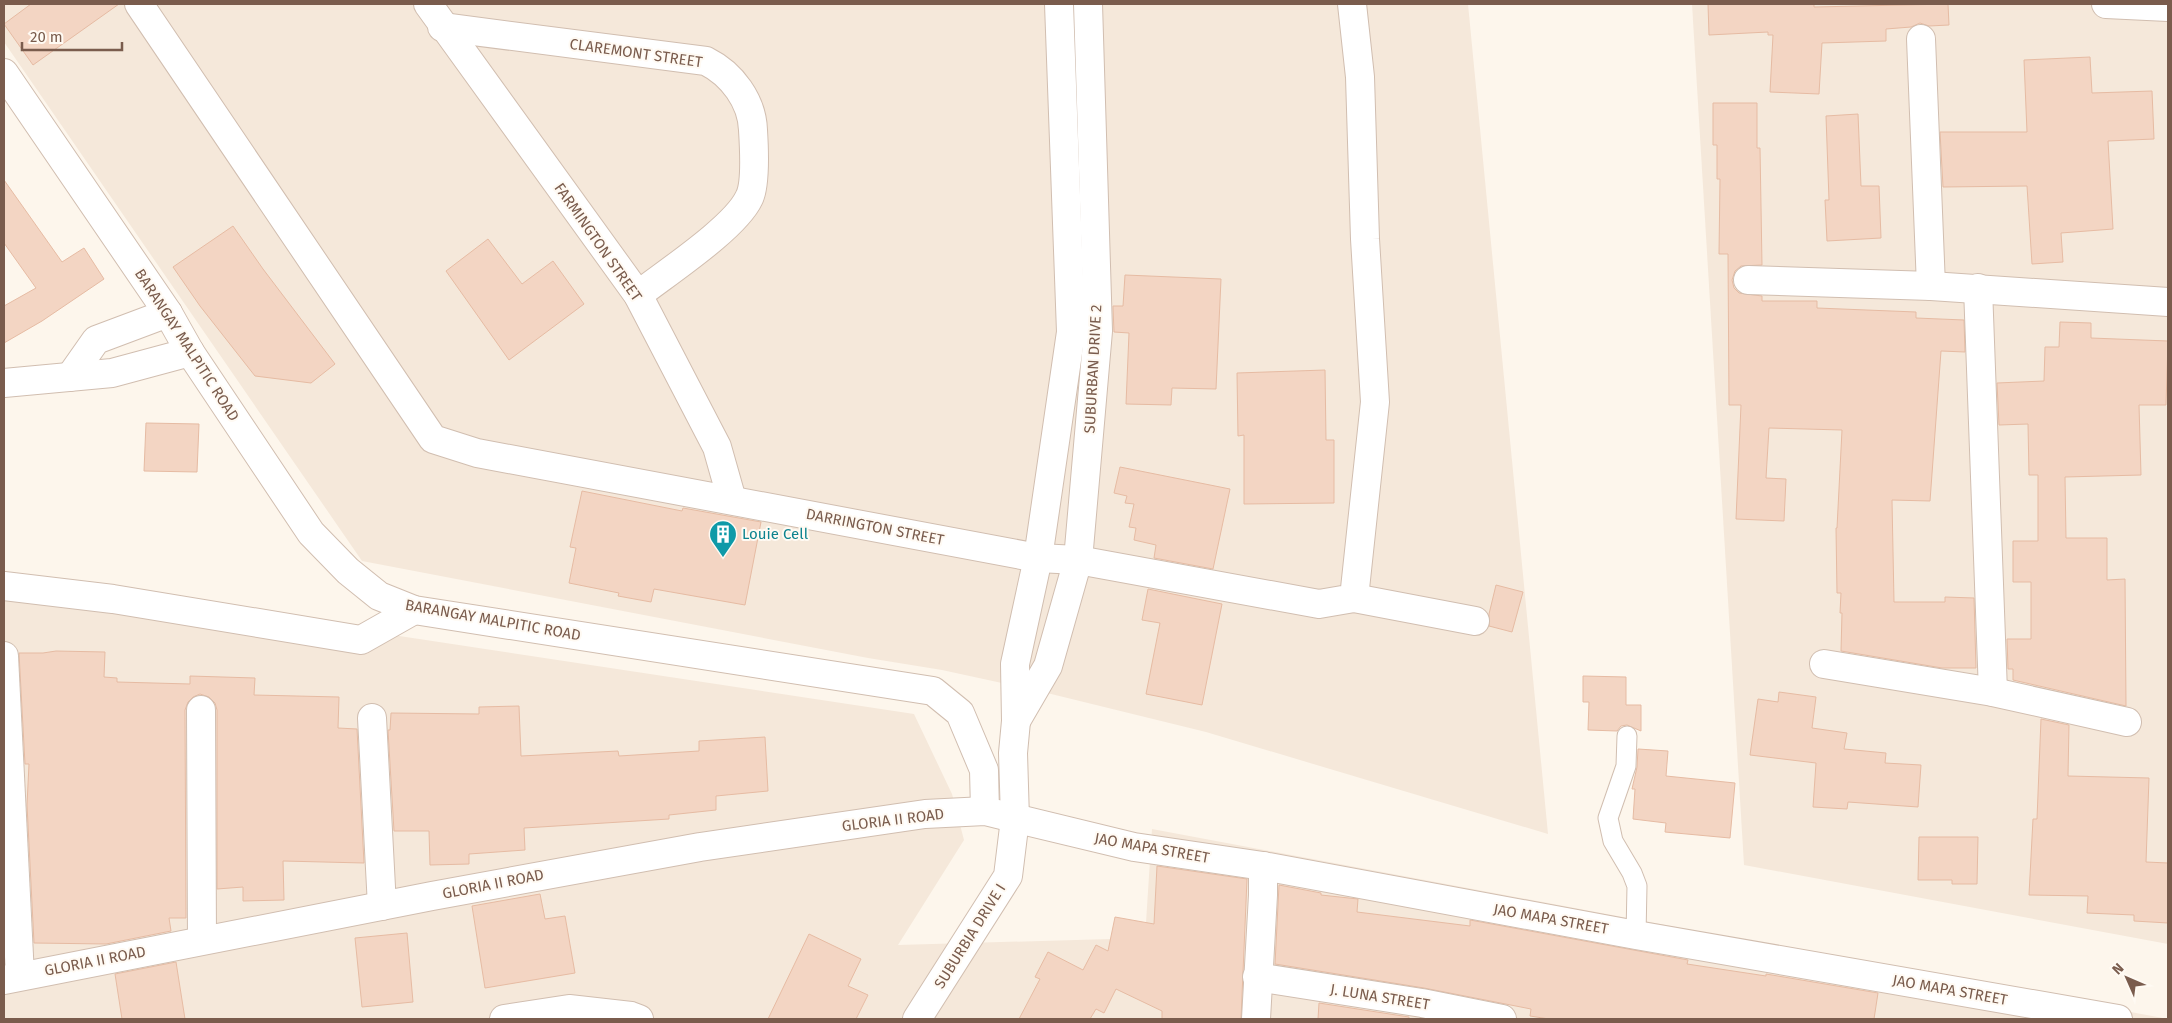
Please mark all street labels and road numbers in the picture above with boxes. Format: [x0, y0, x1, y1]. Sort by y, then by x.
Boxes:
street label: CLAREMONT STREET [568, 35, 704, 71]
street label: FARMINGTON STREET [550, 179, 646, 305]
street label: BARANGAY MALPITIC ROAD [131, 265, 243, 425]
street label: SUBURBAN DRIVE 2 [1081, 304, 1105, 434]
street label: DARRINGTON STREET [804, 505, 946, 549]
street label: BARANGAY MALPITIC ROAD [404, 596, 582, 644]
street label: GLORIA II ROAD [841, 805, 945, 835]
street label: JAO MAPA STREET [1093, 829, 1211, 867]
street label: GLORIA II ROAD [441, 865, 545, 903]
street label: SUBURBIA DRIVE I [930, 880, 1010, 992]
street label: JAO MAPA STREET [1492, 900, 1610, 938]
street label: GLORIA II ROAD [43, 942, 147, 980]
street label: JAO MAPA STREET [1891, 971, 2009, 1009]
street label: J. LUNA STREET [1329, 980, 1431, 1014]

